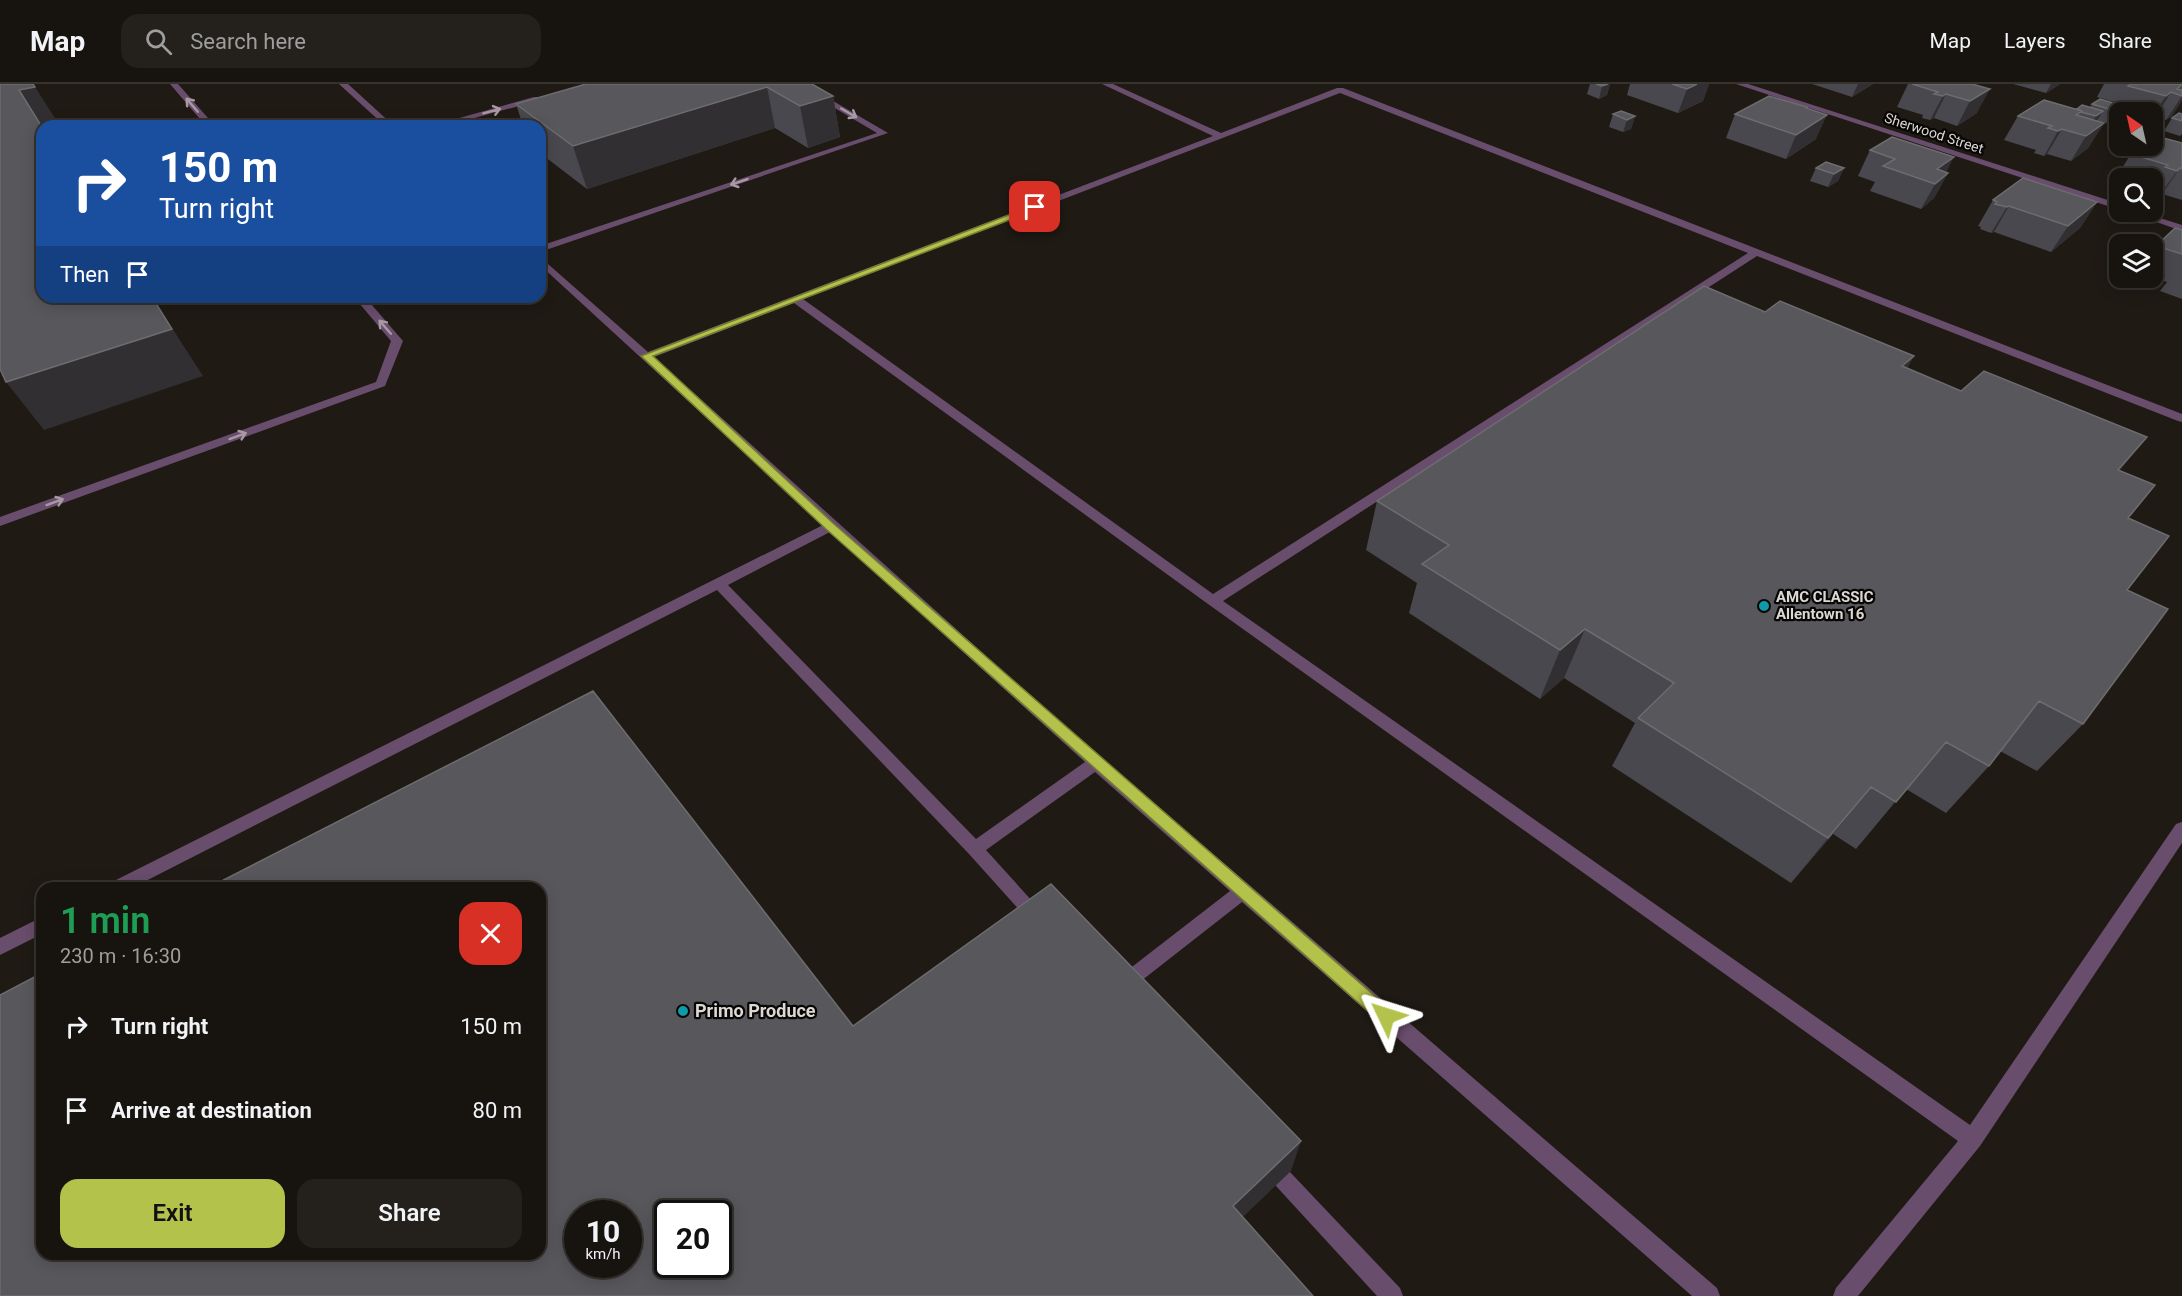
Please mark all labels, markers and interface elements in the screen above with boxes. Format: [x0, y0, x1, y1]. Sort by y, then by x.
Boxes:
search box [121, 14, 541, 68]
text: Map [30, 25, 85, 58]
icon: search [142, 25, 175, 58]
text: Search here [190, 29, 306, 54]
text: Map [1929, 29, 1971, 53]
text: Layers [2004, 29, 2065, 53]
text: Share [2098, 29, 2152, 53]
one-way arrow [186, 97, 199, 113]
north arrow [2109, 102, 2163, 156]
map controls [2109, 102, 2163, 288]
one-way arrow [482, 104, 501, 116]
one-way arrow [839, 108, 857, 119]
street label: Sherwood Street [1882, 109, 1986, 157]
text: 150 m [159, 143, 278, 192]
icon: right [60, 144, 138, 222]
button: search [2109, 168, 2163, 222]
one-way arrow [730, 178, 748, 189]
pin [1009, 181, 1060, 232]
icon: arrive [1018, 190, 1051, 223]
text: Turn right [159, 193, 274, 225]
button: layers [2109, 234, 2163, 288]
icon: arrive [121, 258, 154, 291]
text: Then [60, 262, 109, 287]
one-way arrow [378, 320, 392, 335]
one-way arrow [228, 430, 247, 441]
one-way arrow [45, 496, 64, 507]
place label: AMC CLASSIC Allentown 16 [1776, 588, 1874, 623]
marker: AMC CLASSIC Allentown 16 [1757, 599, 1771, 613]
text: 1 min [60, 900, 150, 942]
button: close [459, 902, 522, 965]
text: 230 m · 16:30 [60, 944, 181, 968]
position arrow [1354, 984, 1418, 1048]
place label: Primo Produce [695, 1000, 816, 1021]
marker: Primo Produce [676, 1004, 690, 1018]
icon: right [60, 1010, 93, 1043]
text: Turn right [111, 1014, 208, 1039]
text: 150 m [460, 1014, 522, 1039]
icon: arrive [60, 1094, 93, 1127]
text: Arrive at destination [111, 1098, 312, 1123]
text: 80 m [473, 1098, 522, 1123]
button: Exit [60, 1179, 285, 1248]
button: Share [297, 1179, 522, 1248]
speed limit sign: 20 [654, 1200, 732, 1278]
text: 10 [586, 1214, 620, 1249]
text: km/h [585, 1245, 621, 1263]

